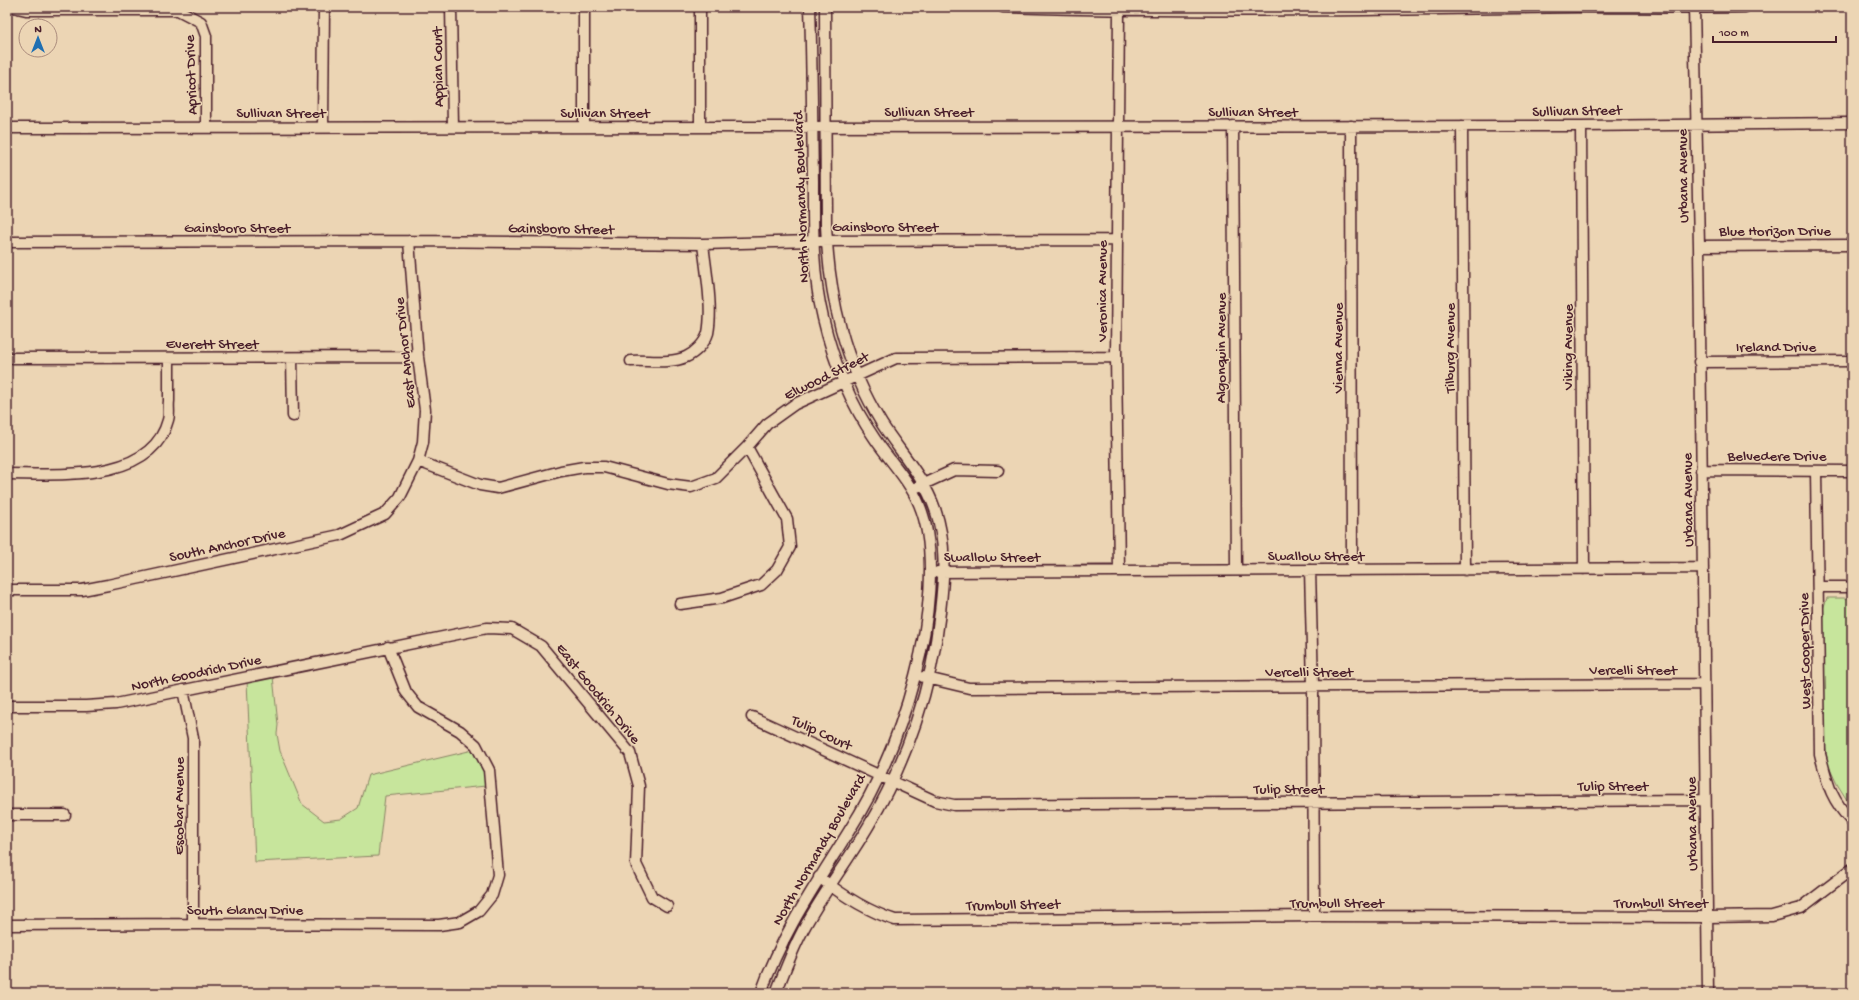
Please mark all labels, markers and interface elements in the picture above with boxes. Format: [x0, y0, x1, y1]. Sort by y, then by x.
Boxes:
north arrow [18, 18, 58, 58]
scale bar [1713, 18, 1836, 44]
text: N [34, 24, 42, 36]
street label: Appian Court [429, 25, 449, 107]
text: 100 m [1718, 27, 1749, 41]
street label: Apricot Drive [182, 34, 202, 115]
street label: Sullivan Street [1532, 102, 1624, 122]
street label: Sullivan Street [884, 104, 976, 122]
street label: Sullivan Street [1208, 104, 1300, 122]
street label: Sullivan Street [236, 105, 328, 123]
street label: Sullivan Street [560, 105, 652, 123]
street label: North Normandy Boulevard [790, 110, 814, 283]
street label: Urbana Avenue [1674, 128, 1694, 223]
street label: Gainsboro Street [832, 219, 940, 237]
street label: Gainsboro Street [184, 220, 292, 238]
street label: Gainsboro Street [508, 220, 616, 240]
street label: Blue Horizon Drive [1718, 223, 1831, 241]
street label: Veronica Avenue [1094, 240, 1112, 343]
street label: Algonquin Avenue [1213, 292, 1231, 403]
street label: East Anchor Drive [391, 296, 421, 409]
street label: Vienna Avenue [1330, 302, 1348, 394]
street label: Tilburg Avenue [1442, 303, 1460, 394]
street label: Viking Avenue [1560, 304, 1578, 391]
street label: Everett Street [166, 336, 260, 354]
street label: Ireland Drive [1736, 339, 1816, 357]
street label: Elwood Street [782, 348, 874, 405]
street label: Belvedere Drive [1727, 448, 1827, 466]
street label: Urbana Avenue [1679, 452, 1699, 547]
street label: South Anchor Drive [168, 525, 287, 567]
street label: Swallow Street [1268, 548, 1366, 566]
street label: Swallow Street [944, 549, 1042, 567]
street label: West Cooper Drive [1796, 593, 1816, 709]
street label: East Goodrich Drive [551, 640, 644, 749]
street label: North Goodrich Drive [130, 651, 263, 697]
street label: Vercelli Street [1588, 662, 1679, 680]
street label: Vercelli Street [1264, 664, 1355, 682]
street label: Tulip Court [787, 712, 856, 756]
street label: Escobar Avenue [171, 757, 189, 855]
street label: North Normandy Boulevard [769, 770, 871, 929]
street label: Urbana Avenue [1683, 776, 1703, 871]
street label: Tulip Street [1577, 778, 1650, 796]
street label: Tulip Street [1253, 781, 1326, 799]
street label: Trumbull Street [1289, 895, 1386, 913]
street label: Trumbull Street [1613, 895, 1710, 913]
street label: Trumbull Street [965, 896, 1062, 916]
street label: South Glancy Drive [187, 902, 303, 920]

